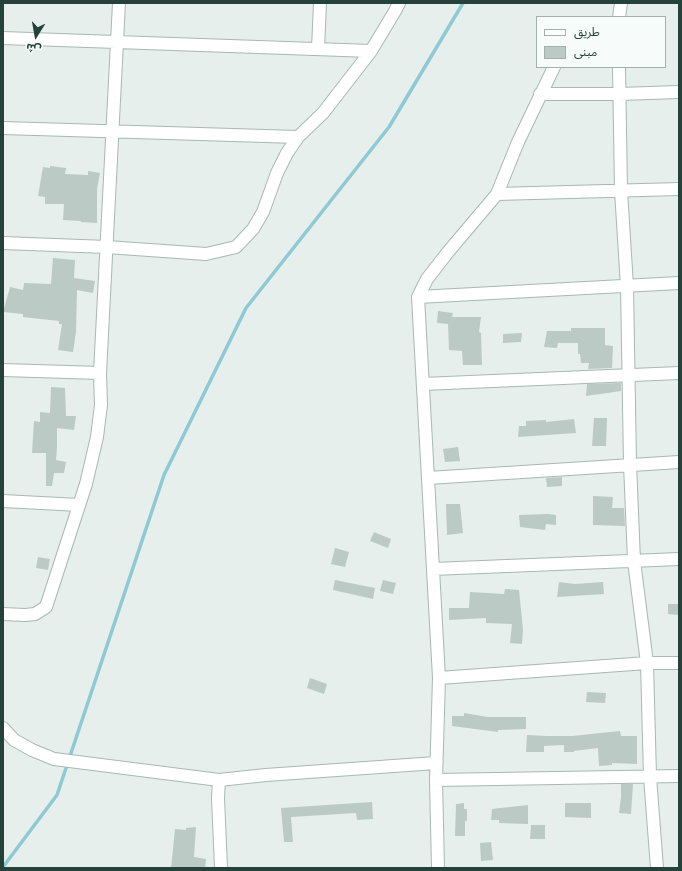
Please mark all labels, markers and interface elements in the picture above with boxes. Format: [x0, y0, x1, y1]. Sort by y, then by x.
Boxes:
north arrow [16, 16, 56, 56]
legend [536, 16, 666, 68]
text: طريق [574, 25, 600, 40]
text: ش [25, 40, 42, 56]
text: مبنى [574, 45, 597, 60]

